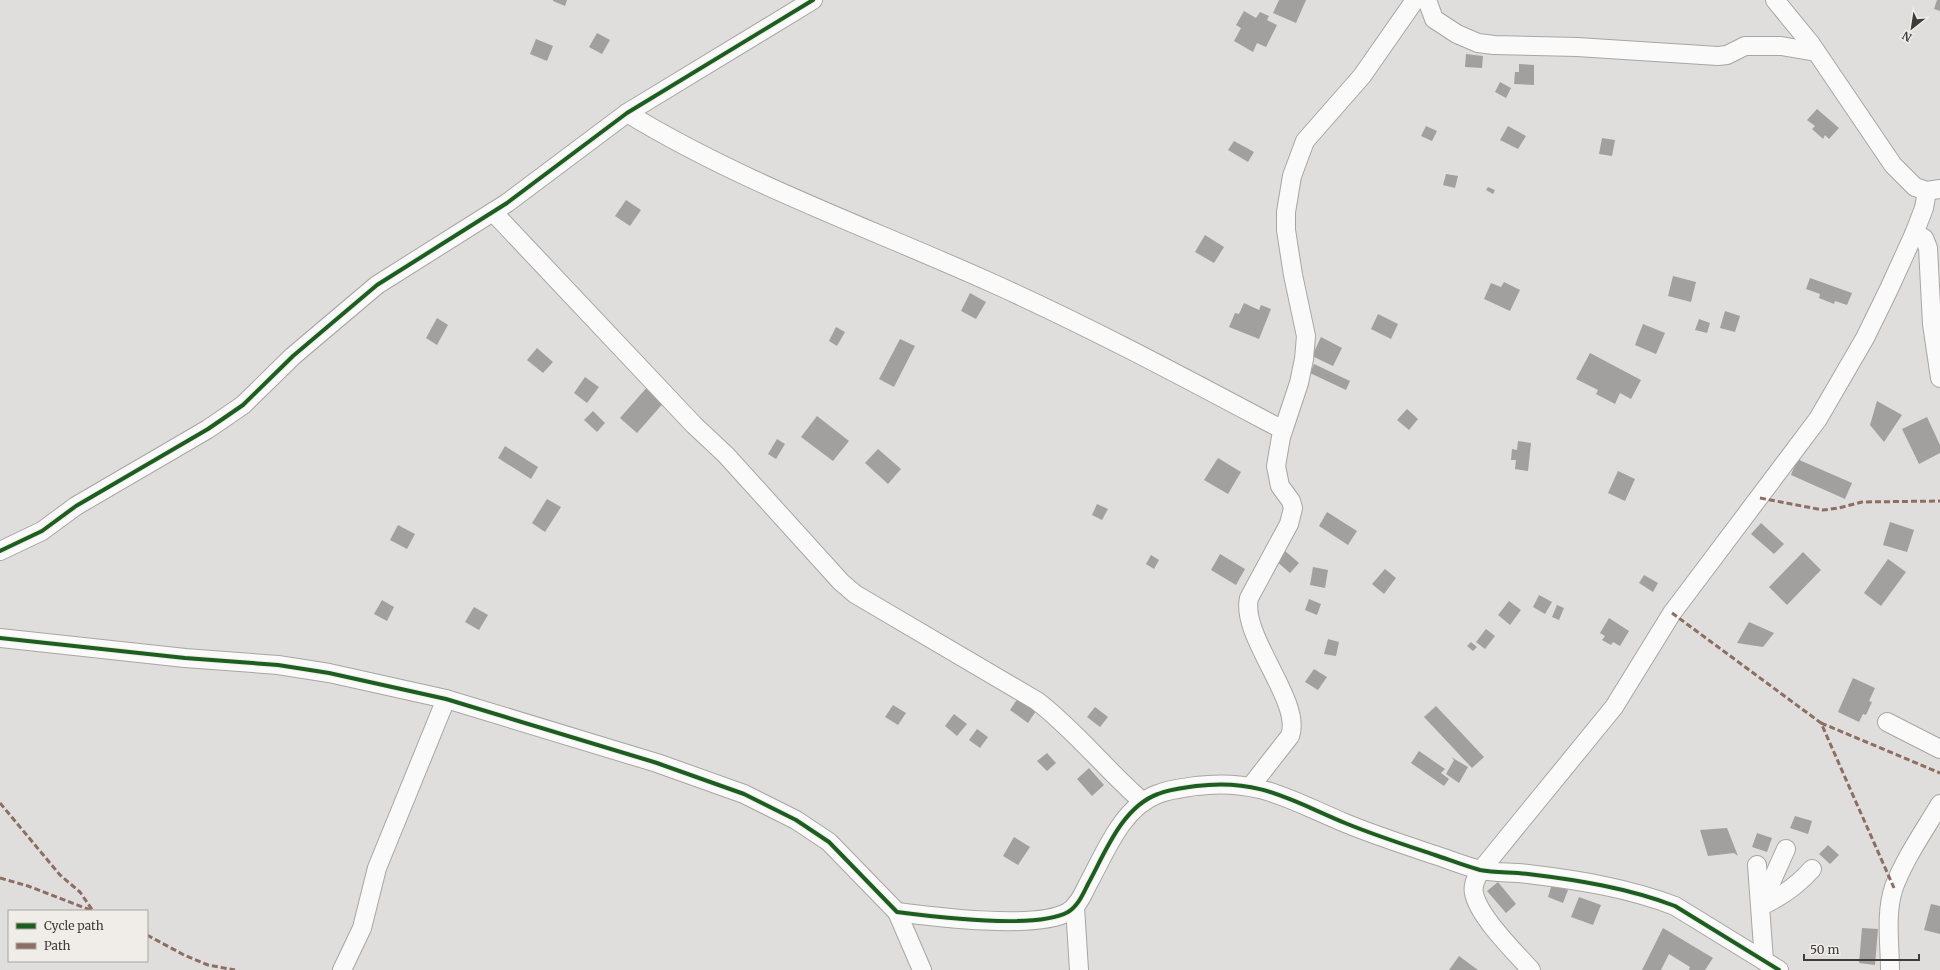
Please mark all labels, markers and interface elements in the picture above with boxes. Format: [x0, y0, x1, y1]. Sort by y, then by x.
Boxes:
north arrow [1892, 8, 1932, 48]
text: N [1899, 28, 1914, 45]
legend [8, 910, 148, 962]
text: Cycle path [44, 918, 104, 933]
scale bar [1804, 936, 1919, 962]
text: Path [44, 938, 70, 953]
text: 50 m [1810, 942, 1839, 957]

